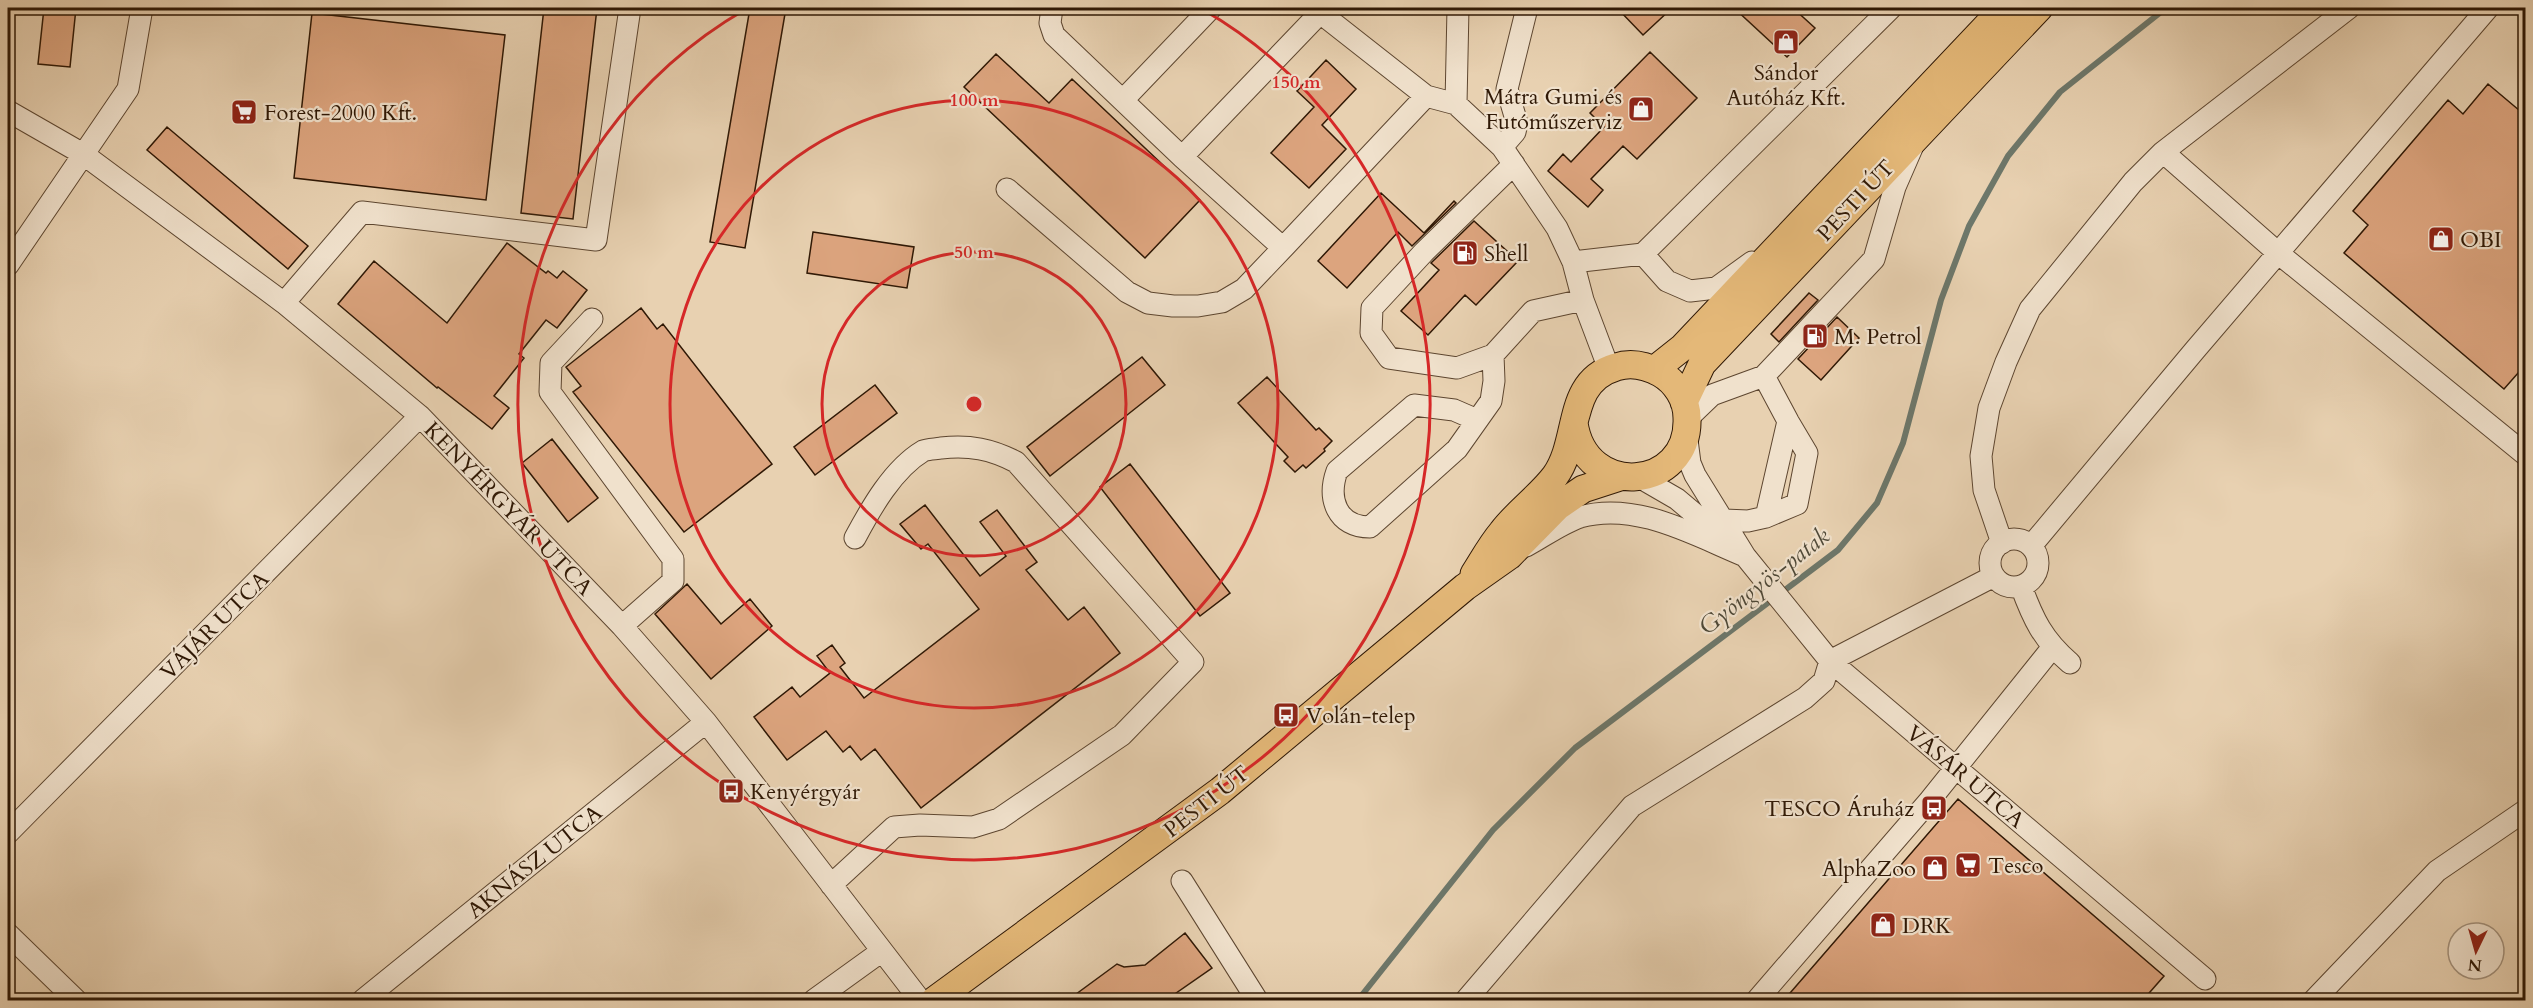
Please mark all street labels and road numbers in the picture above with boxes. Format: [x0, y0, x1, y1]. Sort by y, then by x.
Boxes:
street label: PESTI ÚT [1810, 153, 1901, 248]
street label: KENYÉRGYÁR UTCA [417, 415, 600, 602]
street label: VÁJÁR UTCA [154, 564, 276, 687]
street label: VÁSÁR UTCA [1900, 718, 2031, 835]
street label: PESTI ÚT [1157, 759, 1256, 845]
street label: AKNÁSZ UTCA [461, 798, 609, 926]

